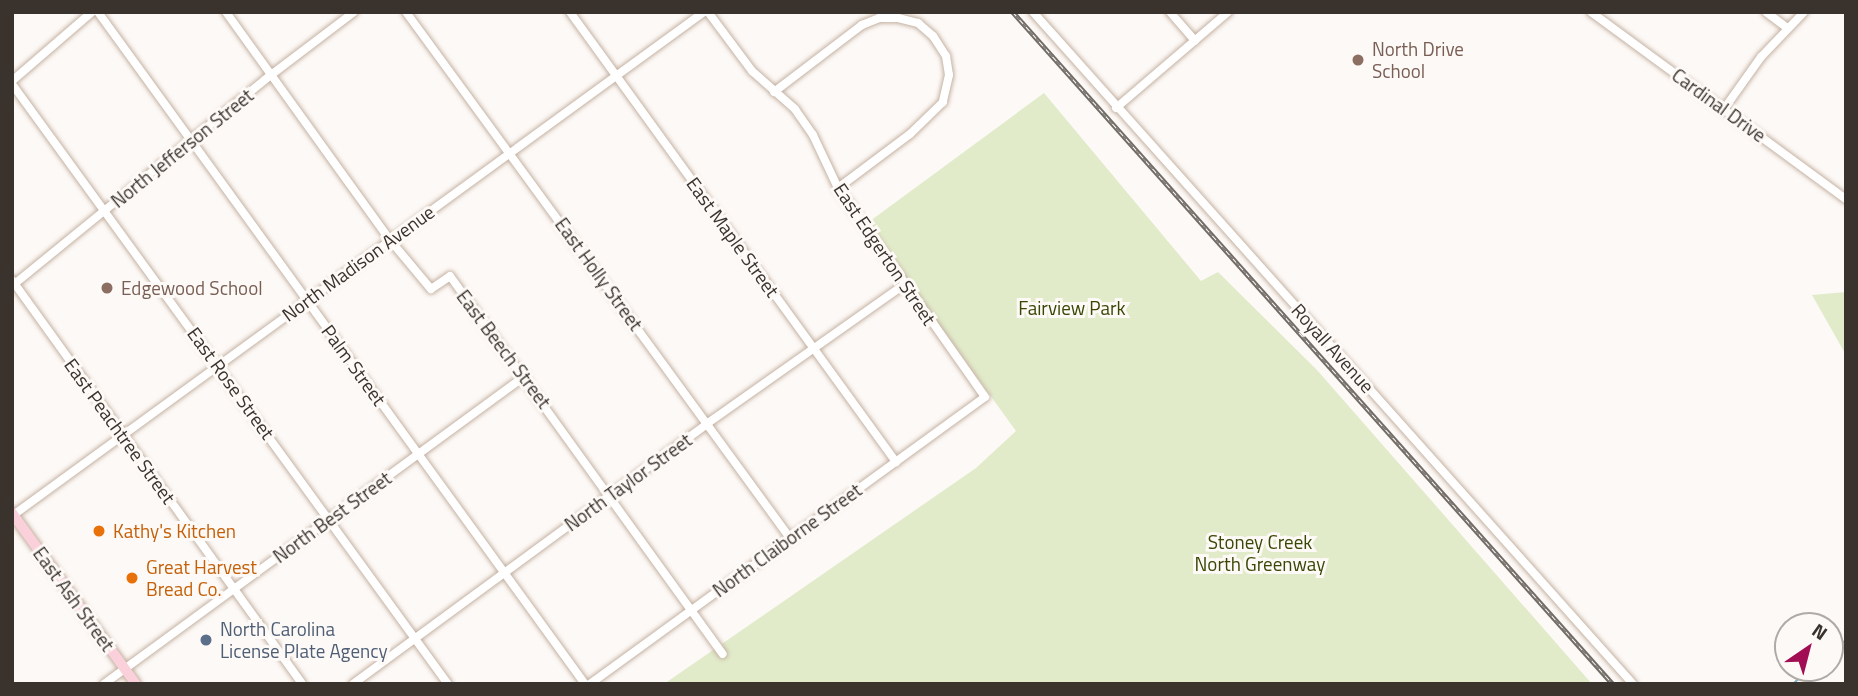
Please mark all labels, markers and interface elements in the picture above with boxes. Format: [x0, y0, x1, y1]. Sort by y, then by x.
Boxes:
place label: North Drive School [1372, 38, 1464, 82]
marker: North Drive School [1350, 52, 1366, 68]
street label: Cardinal Drive [1668, 63, 1770, 147]
street label: North Jefferson Street [106, 84, 258, 212]
street label: East Maple Street [682, 173, 784, 301]
street label: East Edgerton Street [829, 179, 941, 329]
street label: North Madison Avenue [277, 200, 439, 326]
street label: East Holly Street [551, 213, 647, 335]
place label: Edgewood School [121, 277, 263, 299]
marker: Edgewood School [99, 280, 115, 296]
street label: East Beech Street [452, 285, 556, 413]
park label: Fairview Park [1018, 297, 1126, 319]
street label: Royall Avenue [1287, 299, 1379, 397]
street label: Palm Street [317, 320, 391, 410]
street label: East Rose Street [183, 323, 279, 443]
street label: East Peachtree Street [60, 354, 180, 508]
street label: North Taylor Street [560, 428, 696, 536]
street label: North Best Street [269, 467, 395, 567]
street label: North Claiborne Street [708, 478, 866, 602]
place label: Kathy's Kitchen [113, 520, 236, 542]
marker: Kathy's Kitchen [91, 523, 107, 539]
park label: Stoney Creek North Greenway [1195, 531, 1325, 575]
street label: East Ash Street [29, 542, 119, 656]
place label: Great Harvest Bread Co. [146, 556, 257, 600]
marker: Great Harvest Bread Co. [124, 570, 140, 586]
north arrow [1774, 612, 1844, 682]
text: N [1806, 615, 1834, 647]
place label: North Carolina License Plate Agency [220, 618, 388, 662]
marker: North Carolina License Plate Agency [198, 632, 214, 648]

